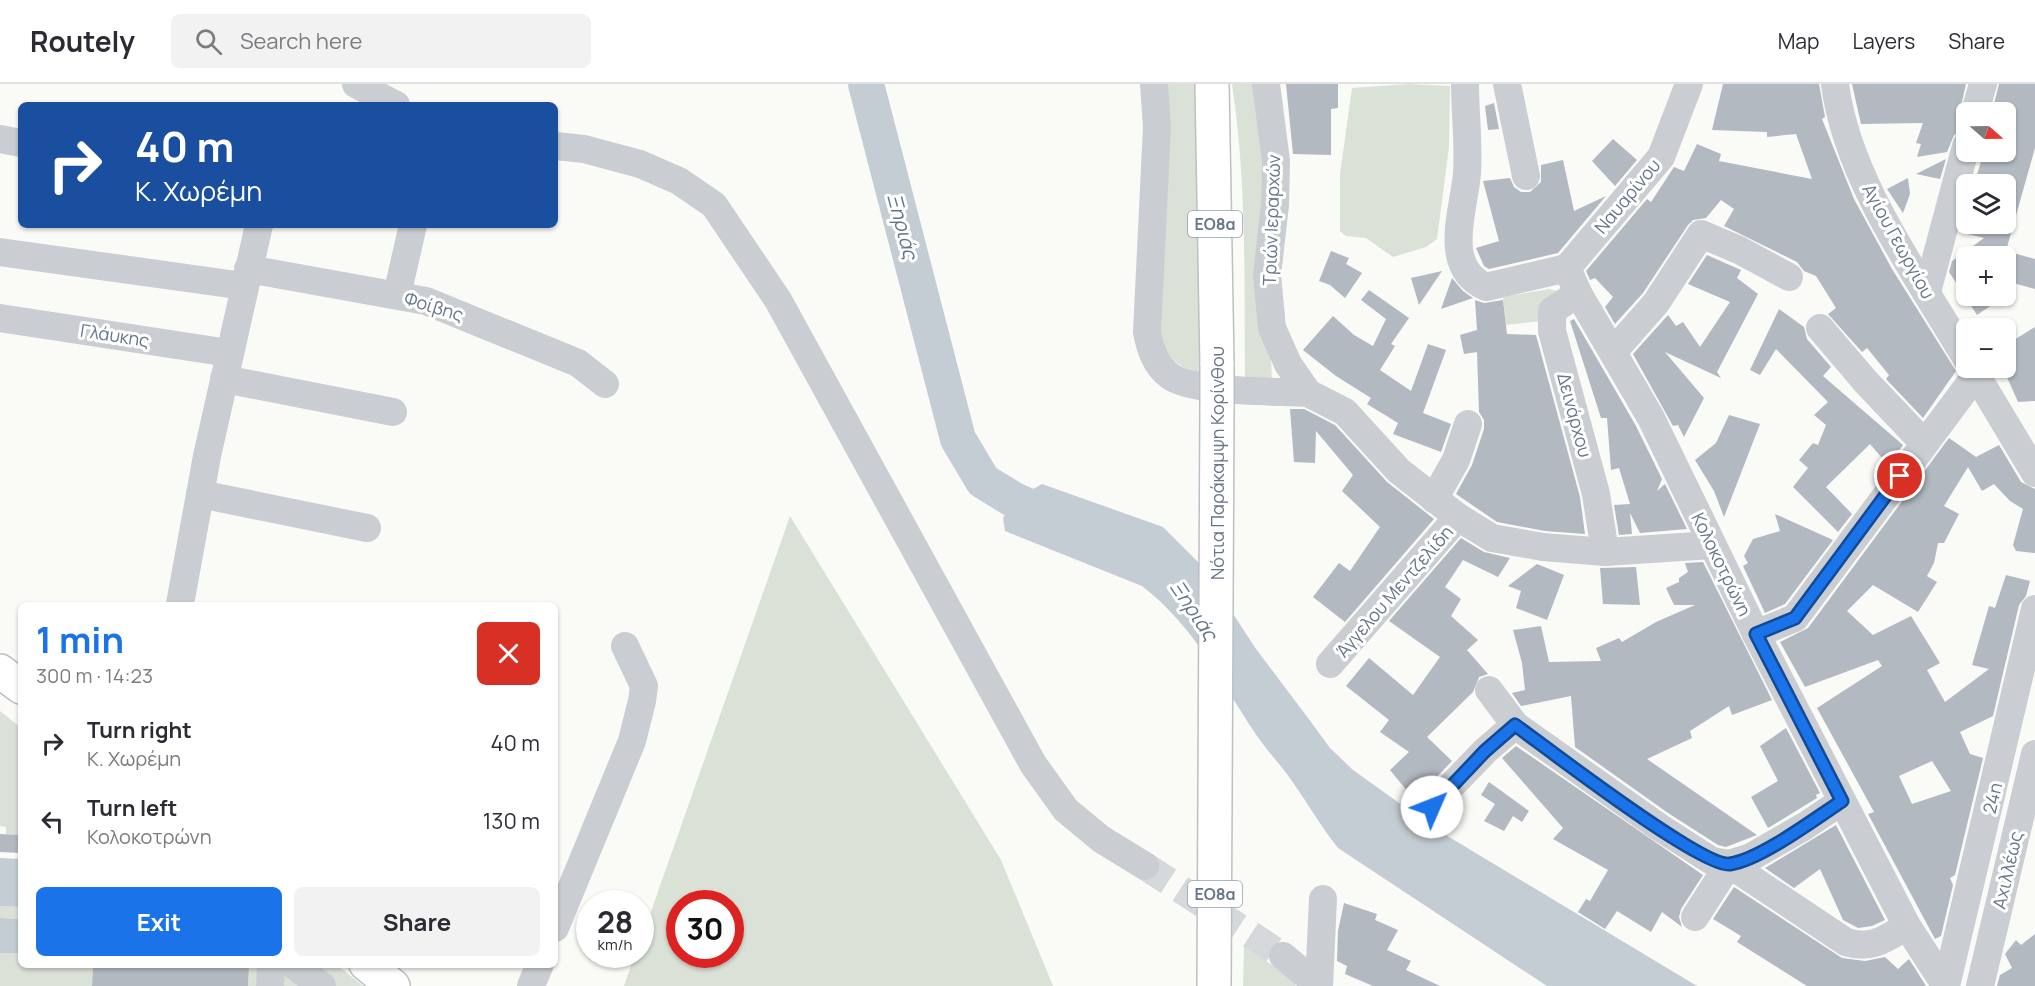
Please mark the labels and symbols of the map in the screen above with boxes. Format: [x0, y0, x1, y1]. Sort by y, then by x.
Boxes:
north arrow [1956, 102, 2016, 162]
street label: Ναυαρίνου [1589, 153, 1665, 239]
street label: Τριών Ιεραρχών [1257, 154, 1285, 286]
street label: Αγίου Γεωργίου [1857, 179, 1941, 303]
water label: Ξηριάς [881, 190, 925, 264]
road number: ΕΟ8α [1188, 211, 1242, 237]
street label: Φοίβης [401, 286, 467, 326]
street label: Γλάυκης [79, 318, 151, 352]
street label: Νότια Παράκαμψη Κορίνθου [1205, 346, 1229, 580]
street label: Δεινάρχου [1552, 370, 1598, 460]
pin [1874, 450, 1925, 501]
street label: Κολοκοτρώνη [1687, 508, 1757, 620]
street label: Άγγελου Μεντζελίδη [1330, 520, 1458, 662]
water label: Ξηριάς [1164, 575, 1225, 647]
position arrow [1400, 775, 1464, 839]
street label: 24η [1977, 780, 2007, 816]
street label: Αχιλλέως [1986, 829, 2028, 911]
road number: ΕΟ8α [1188, 881, 1242, 907]
speed limit sign: 30 [666, 890, 744, 968]

